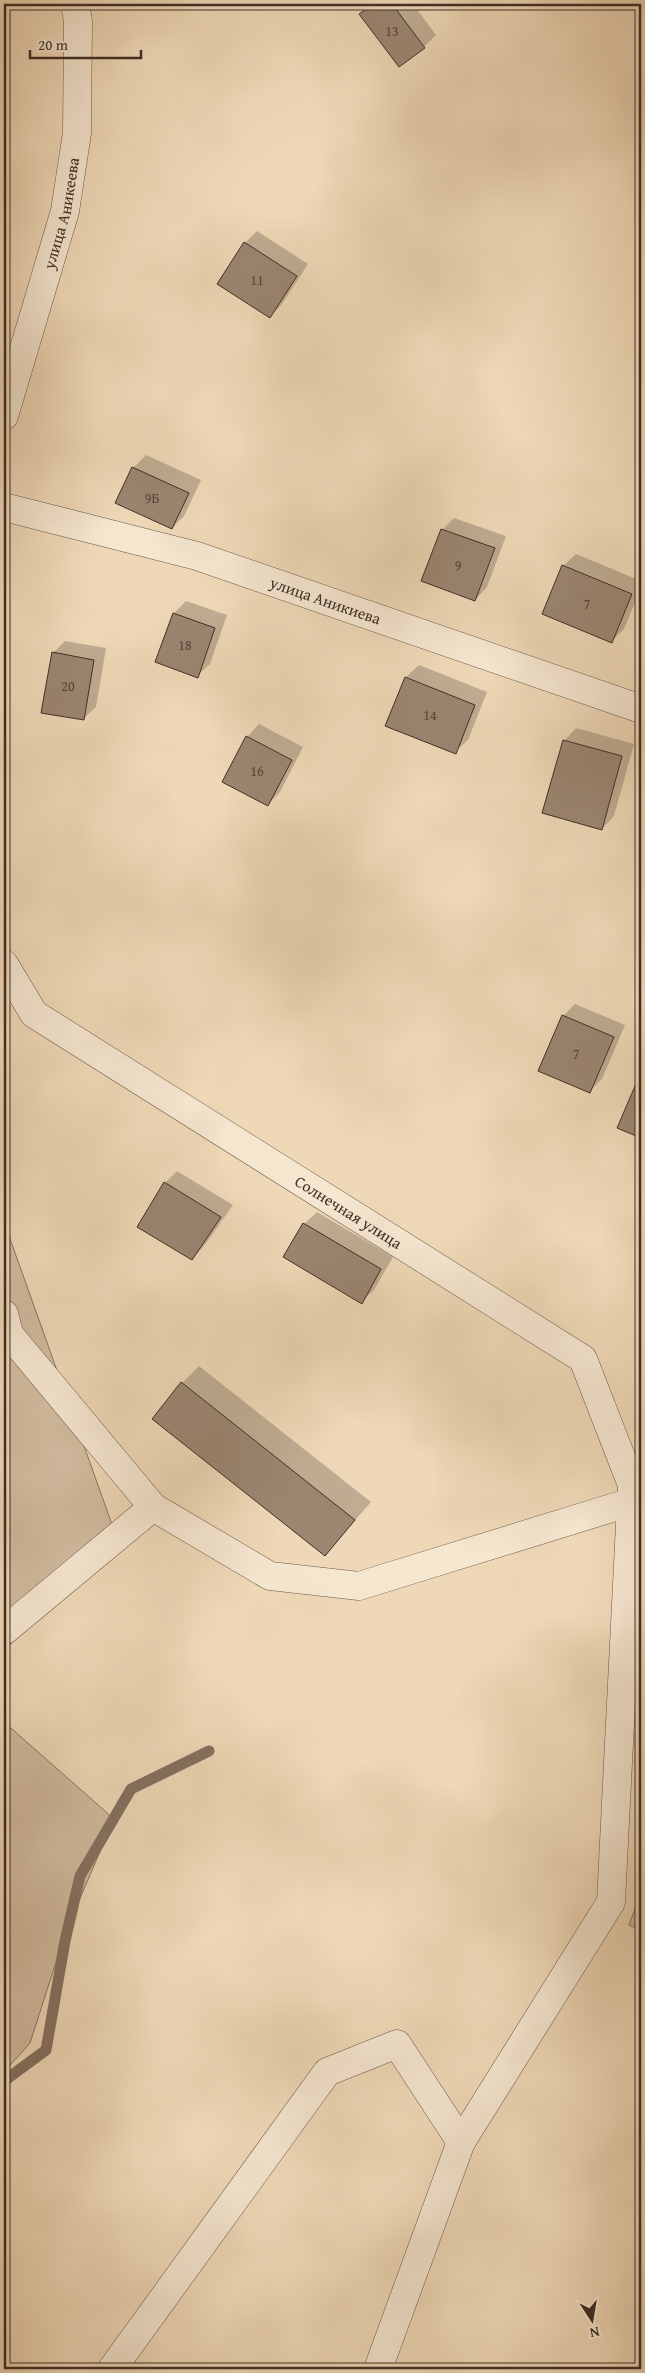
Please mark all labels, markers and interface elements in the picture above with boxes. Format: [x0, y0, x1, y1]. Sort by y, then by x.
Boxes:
house number: 13 [385, 21, 399, 41]
scale bar [30, 28, 141, 60]
text: 20 m [38, 34, 69, 55]
street label: улица Аникеева [36, 155, 85, 273]
house number: 11 [250, 270, 264, 290]
house number: 9Б [145, 488, 159, 508]
house number: 9 [455, 555, 462, 575]
street label: улица Аникиева [266, 570, 385, 631]
house number: 7 [584, 594, 591, 614]
house number: 18 [178, 635, 192, 655]
house number: 20 [61, 676, 75, 696]
house number: 14 [423, 705, 437, 725]
house number: 16 [250, 761, 264, 781]
house number: 7 [573, 1044, 580, 1064]
street label: Солнечная улица [290, 1169, 407, 1255]
north arrow [568, 2296, 618, 2346]
text: N [587, 2322, 601, 2344]

